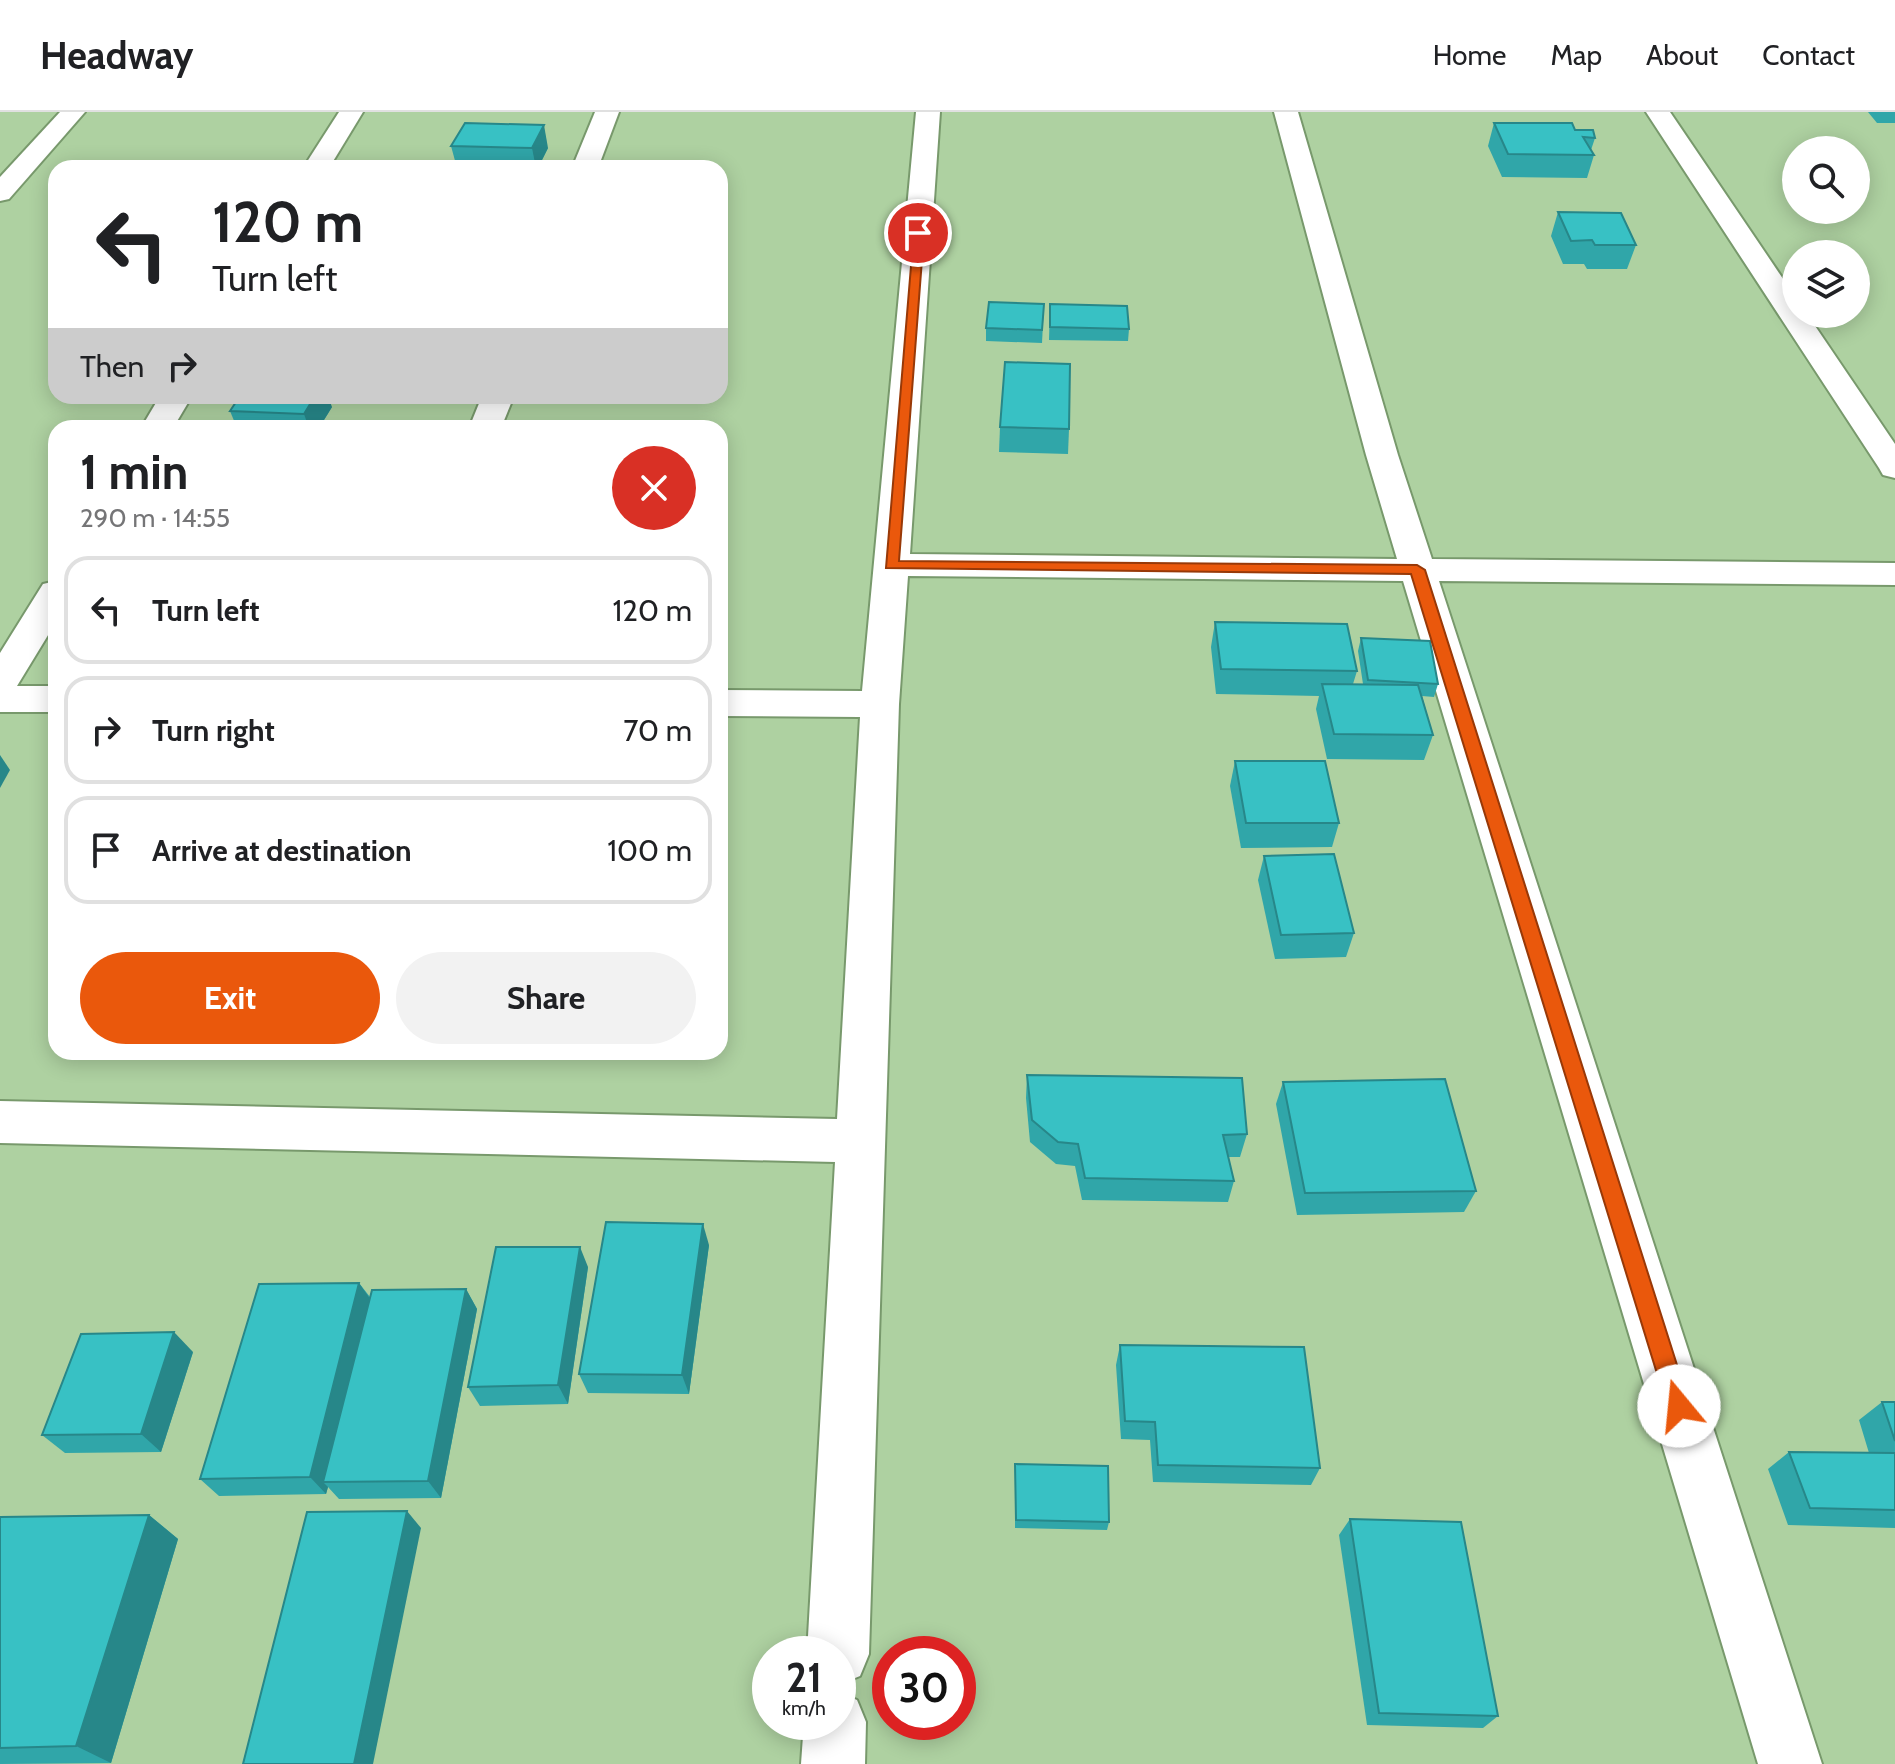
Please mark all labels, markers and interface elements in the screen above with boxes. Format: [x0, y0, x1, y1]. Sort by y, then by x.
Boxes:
text: Headway [40, 32, 193, 79]
text: Home [1433, 38, 1506, 72]
text: Map [1550, 38, 1602, 72]
text: About [1646, 38, 1718, 72]
text: Contact [1762, 38, 1855, 72]
map controls [1782, 136, 1870, 328]
button: search [1782, 136, 1870, 224]
text: 120 m [212, 188, 363, 256]
icon: left [80, 192, 184, 296]
pin [884, 199, 952, 267]
icon: arrive [896, 211, 940, 255]
button: layers [1782, 240, 1870, 328]
text: Turn left [212, 256, 337, 300]
icon: right [160, 344, 204, 388]
text: Then [80, 348, 144, 385]
text: 1 min [80, 443, 188, 501]
button: close [612, 446, 696, 530]
text: 290 m · 14:55 [80, 502, 230, 534]
icon: left [84, 588, 128, 632]
text: Turn left [152, 592, 260, 629]
text: 120 m [612, 592, 692, 629]
icon: right [84, 708, 128, 752]
text: Turn right [152, 712, 275, 749]
text: 70 m [623, 712, 692, 749]
icon: arrive [84, 828, 128, 872]
text: Arrive at destination [152, 832, 412, 869]
text: 100 m [607, 832, 692, 869]
button: Exit [80, 952, 380, 1044]
button: Share [396, 952, 696, 1044]
position arrow [1637, 1364, 1721, 1448]
speed limit sign: 30 [872, 1636, 976, 1740]
text: 21 [786, 1653, 822, 1702]
text: km/h [782, 1696, 826, 1720]

